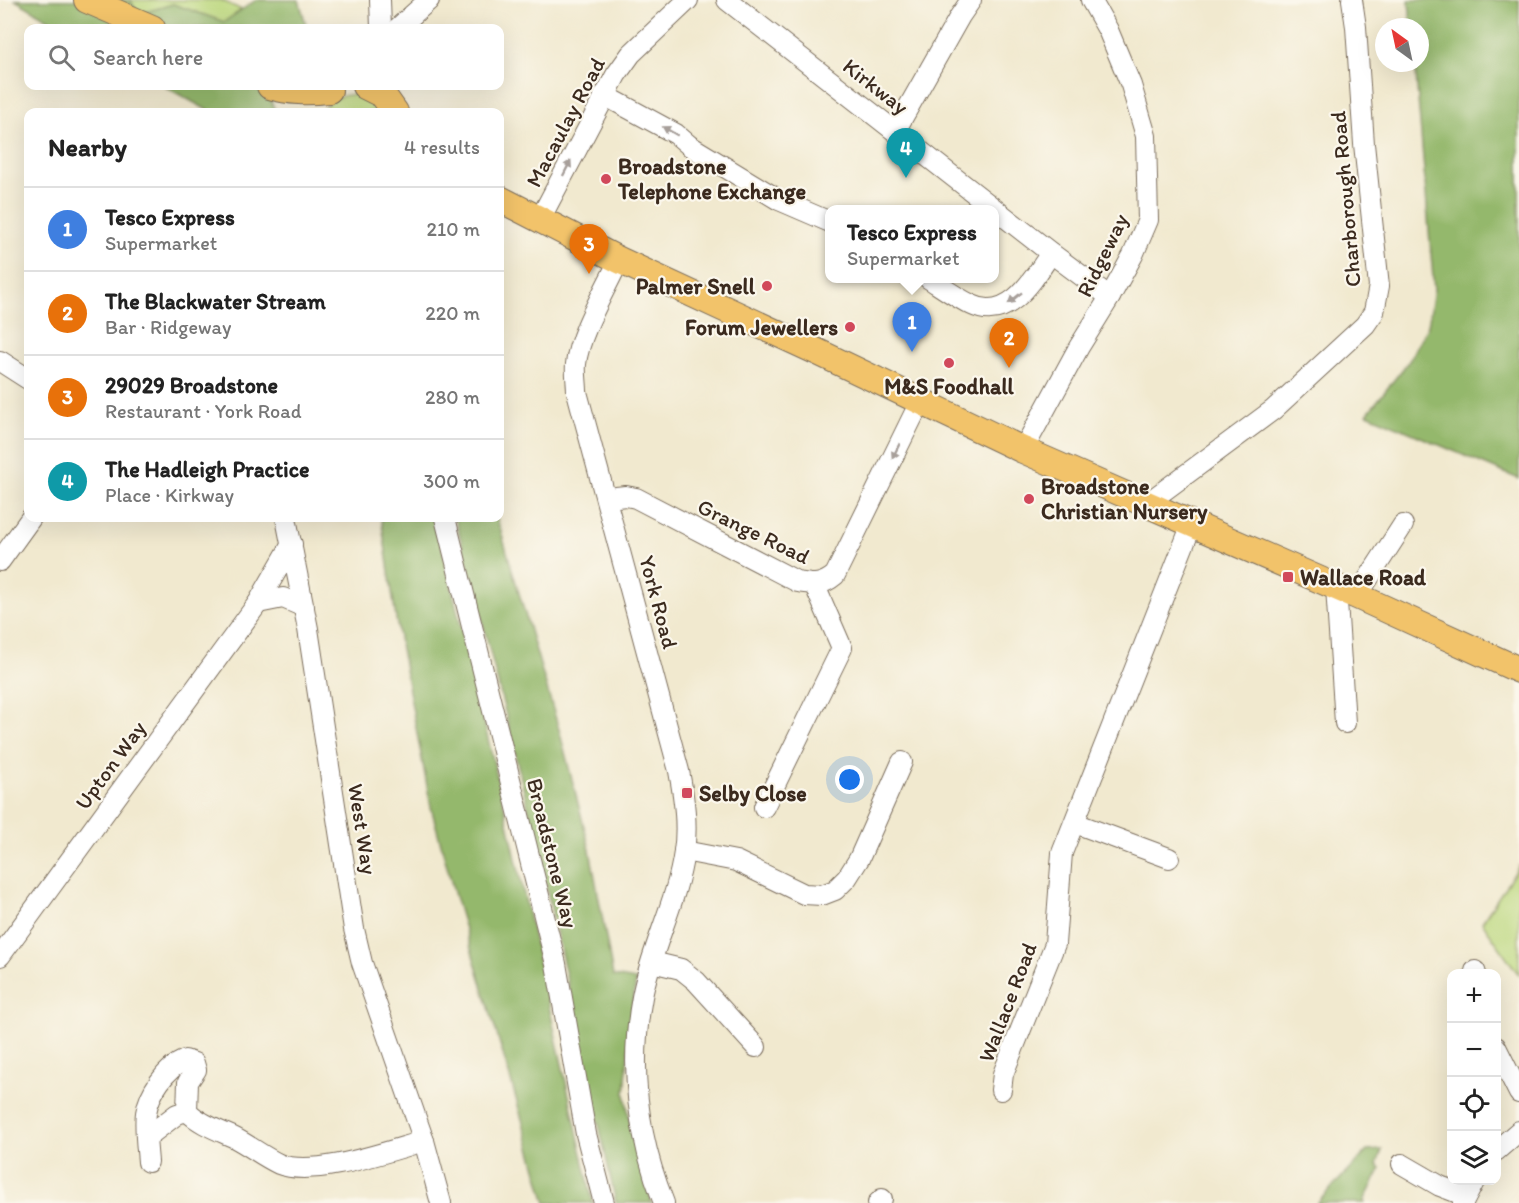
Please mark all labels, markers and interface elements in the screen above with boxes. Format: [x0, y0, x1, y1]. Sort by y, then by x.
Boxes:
north arrow [1375, 18, 1429, 72]
search box [24, 24, 504, 90]
icon: search [45, 41, 78, 74]
text: Search here [93, 44, 203, 71]
street label: Kirkway [838, 52, 914, 121]
street label: Macaulay Road [520, 53, 611, 192]
street label: Charborough Road [1324, 110, 1367, 288]
one-way arrow [661, 126, 678, 136]
pin: 4 [886, 128, 926, 178]
text: Nearby [48, 131, 127, 163]
text: 4 results [404, 135, 480, 159]
place label: Broadstone Telephone Exchange [617, 153, 806, 205]
one-way arrow [563, 159, 572, 176]
marker: Broadstone Telephone Exchange [599, 172, 613, 186]
text: Tesco Express [105, 204, 235, 231]
popup [825, 205, 999, 283]
street label: Ridgeway [1071, 209, 1134, 301]
text: 1 [63, 217, 72, 241]
text: 210 m [427, 217, 480, 241]
text: Tesco Express [847, 219, 977, 246]
pin: 3 [570, 224, 608, 274]
text: Supermarket [105, 231, 217, 255]
text: Supermarket [847, 246, 959, 270]
place label: Palmer Snell [636, 273, 756, 300]
marker: Palmer Snell [760, 279, 774, 293]
text: The Blackwater Stream [105, 288, 326, 315]
one-way arrow [1007, 292, 1023, 305]
text: 2 [62, 301, 73, 325]
text: 220 m [425, 301, 480, 325]
pin: 1 [892, 302, 932, 352]
place label: Forum Jewellers [685, 314, 838, 341]
text: Bar · Ridgeway [105, 315, 231, 339]
pin: 2 [990, 318, 1028, 368]
marker: Forum Jewellers [843, 320, 857, 334]
marker: M&S Foodhall [942, 356, 956, 370]
text: 29029 Broadstone [105, 372, 278, 399]
place label: M&S Foodhall [884, 373, 1015, 400]
text: 3 [62, 385, 73, 409]
text: 280 m [425, 385, 480, 409]
text: Restaurant · York Road [105, 399, 302, 423]
one-way arrow [892, 442, 901, 459]
text: The Hadleigh Practice [105, 456, 309, 483]
text: 4 [61, 469, 74, 493]
text: 300 m [423, 469, 480, 493]
place label: Broadstone Christian Nursery [1041, 473, 1208, 525]
text: Place · Kirkway [105, 483, 234, 507]
marker: Broadstone Christian Nursery [1022, 492, 1036, 506]
street label: Grange Road [693, 493, 814, 570]
street label: York Road [633, 553, 684, 652]
place label: Wallace Road [1300, 564, 1427, 591]
marker: Wallace Road [1281, 570, 1295, 584]
street label: Upton Way [69, 715, 152, 815]
your location [835, 765, 864, 794]
street label: Broadstone Way [521, 775, 584, 931]
place label: Selby Close [699, 780, 807, 807]
street label: West Way [342, 782, 383, 877]
marker: Selby Close [680, 786, 694, 800]
street label: Wallace Road [972, 939, 1043, 1066]
map controls [1447, 969, 1501, 1185]
button: + [1447, 969, 1501, 1023]
button: − [1447, 1023, 1501, 1077]
button: locate [1447, 1077, 1501, 1131]
button: layers [1447, 1131, 1501, 1185]

